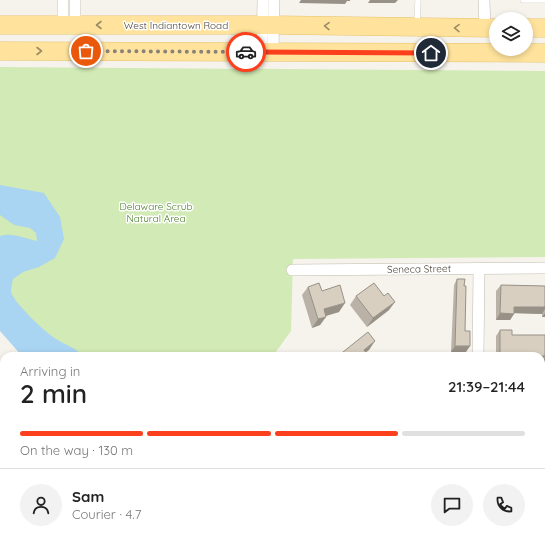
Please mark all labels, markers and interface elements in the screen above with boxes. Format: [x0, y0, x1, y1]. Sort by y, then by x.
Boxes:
map controls [489, 12, 533, 56]
button: layers [489, 12, 533, 56]
street label: West Indiantown Road [124, 19, 228, 32]
one-way arrow [96, 21, 102, 29]
one-way arrow [324, 22, 330, 30]
one-way arrow [454, 24, 460, 32]
courier [226, 32, 266, 72]
pin [69, 34, 103, 68]
pin [414, 36, 448, 70]
icon: bag [75, 40, 97, 62]
icon: car [235, 41, 257, 63]
icon: home [420, 42, 442, 64]
one-way arrow [36, 47, 42, 55]
park label: Delaware Scrub Natural Area [119, 200, 193, 225]
street label: Seneca Street [387, 262, 452, 276]
text: Arriving in [20, 363, 80, 379]
text: 2 min [20, 377, 87, 410]
text: 21:39–21:44 [448, 377, 525, 396]
text: On the way · 130 m [20, 442, 133, 458]
button: person [20, 484, 62, 526]
button: chat [431, 484, 473, 526]
button: phone [483, 484, 525, 526]
text: Sam [72, 487, 104, 506]
text: Courier · 4.7 [72, 506, 141, 522]

